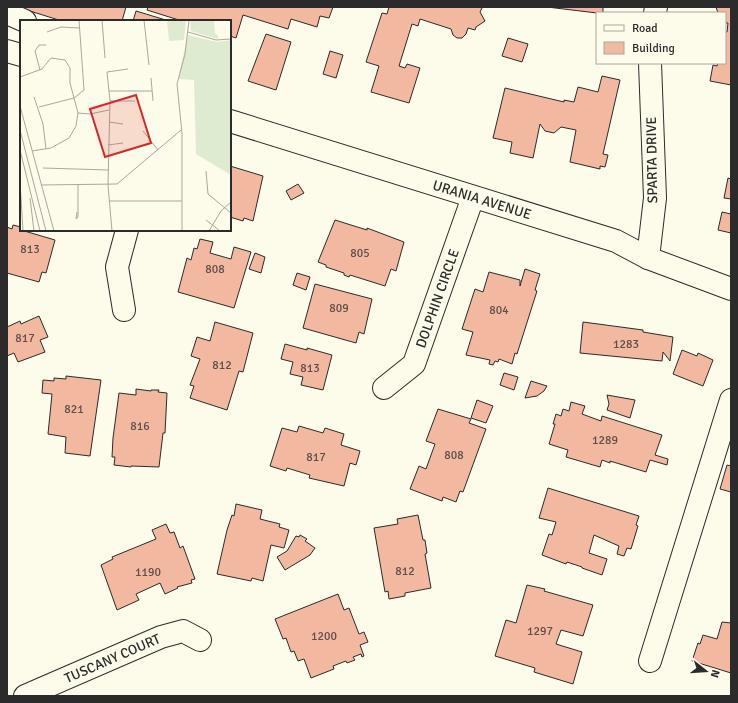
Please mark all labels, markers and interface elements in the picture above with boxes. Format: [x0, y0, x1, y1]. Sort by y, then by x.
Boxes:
legend [596, 12, 726, 64]
inset map [20, 20, 231, 231]
text: Road [632, 21, 658, 36]
text: Building [632, 41, 675, 56]
street label: SPARTA DRIVE [643, 116, 661, 204]
street label: URANIA AVENUE [431, 176, 534, 223]
house number: 813 [20, 242, 40, 257]
house number: 805 [350, 246, 370, 261]
street label: DOLPHIN CIRCLE [412, 247, 463, 350]
house number: 808 [205, 262, 225, 277]
house number: 809 [329, 301, 349, 316]
house number: 804 [489, 303, 509, 318]
house number: 817 [15, 331, 35, 346]
house number: 1283 [613, 337, 639, 352]
house number: 812 [212, 358, 232, 373]
house number: 813 [300, 361, 320, 376]
house number: 821 [64, 402, 84, 417]
house number: 816 [130, 419, 150, 434]
house number: 1289 [592, 433, 618, 448]
house number: 808 [444, 448, 464, 463]
house number: 817 [306, 450, 326, 465]
house number: 812 [395, 564, 415, 579]
house number: 1190 [135, 565, 161, 580]
house number: 1297 [527, 624, 553, 639]
house number: 1200 [311, 629, 337, 644]
street label: TUSCANY COURT [62, 630, 163, 686]
north arrow [686, 651, 726, 691]
text: N [708, 668, 722, 679]

